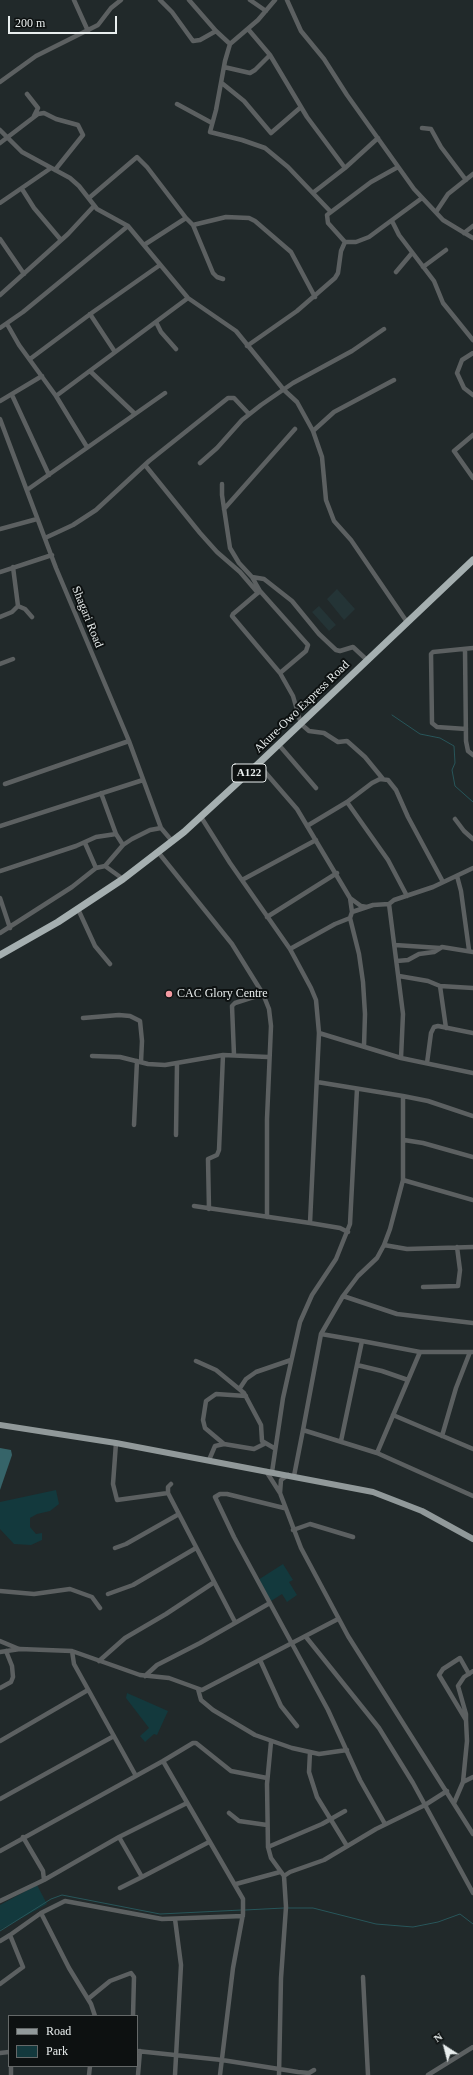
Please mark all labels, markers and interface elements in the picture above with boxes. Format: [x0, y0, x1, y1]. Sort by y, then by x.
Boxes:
scale bar [10, 8, 119, 34]
text: 200 m [15, 16, 45, 30]
street label: Shagari Road [68, 584, 106, 650]
street label: Akure-Owo Express Road [251, 658, 353, 756]
road number: A122 [232, 764, 266, 782]
place label: CAC Glory Centre [177, 987, 268, 1001]
marker: CAC Glory Centre [164, 989, 174, 999]
legend [8, 2015, 138, 2067]
text: Road [46, 2024, 71, 2038]
north arrow [425, 2027, 465, 2067]
text: N [431, 2030, 445, 2044]
text: Park [46, 2044, 68, 2058]

